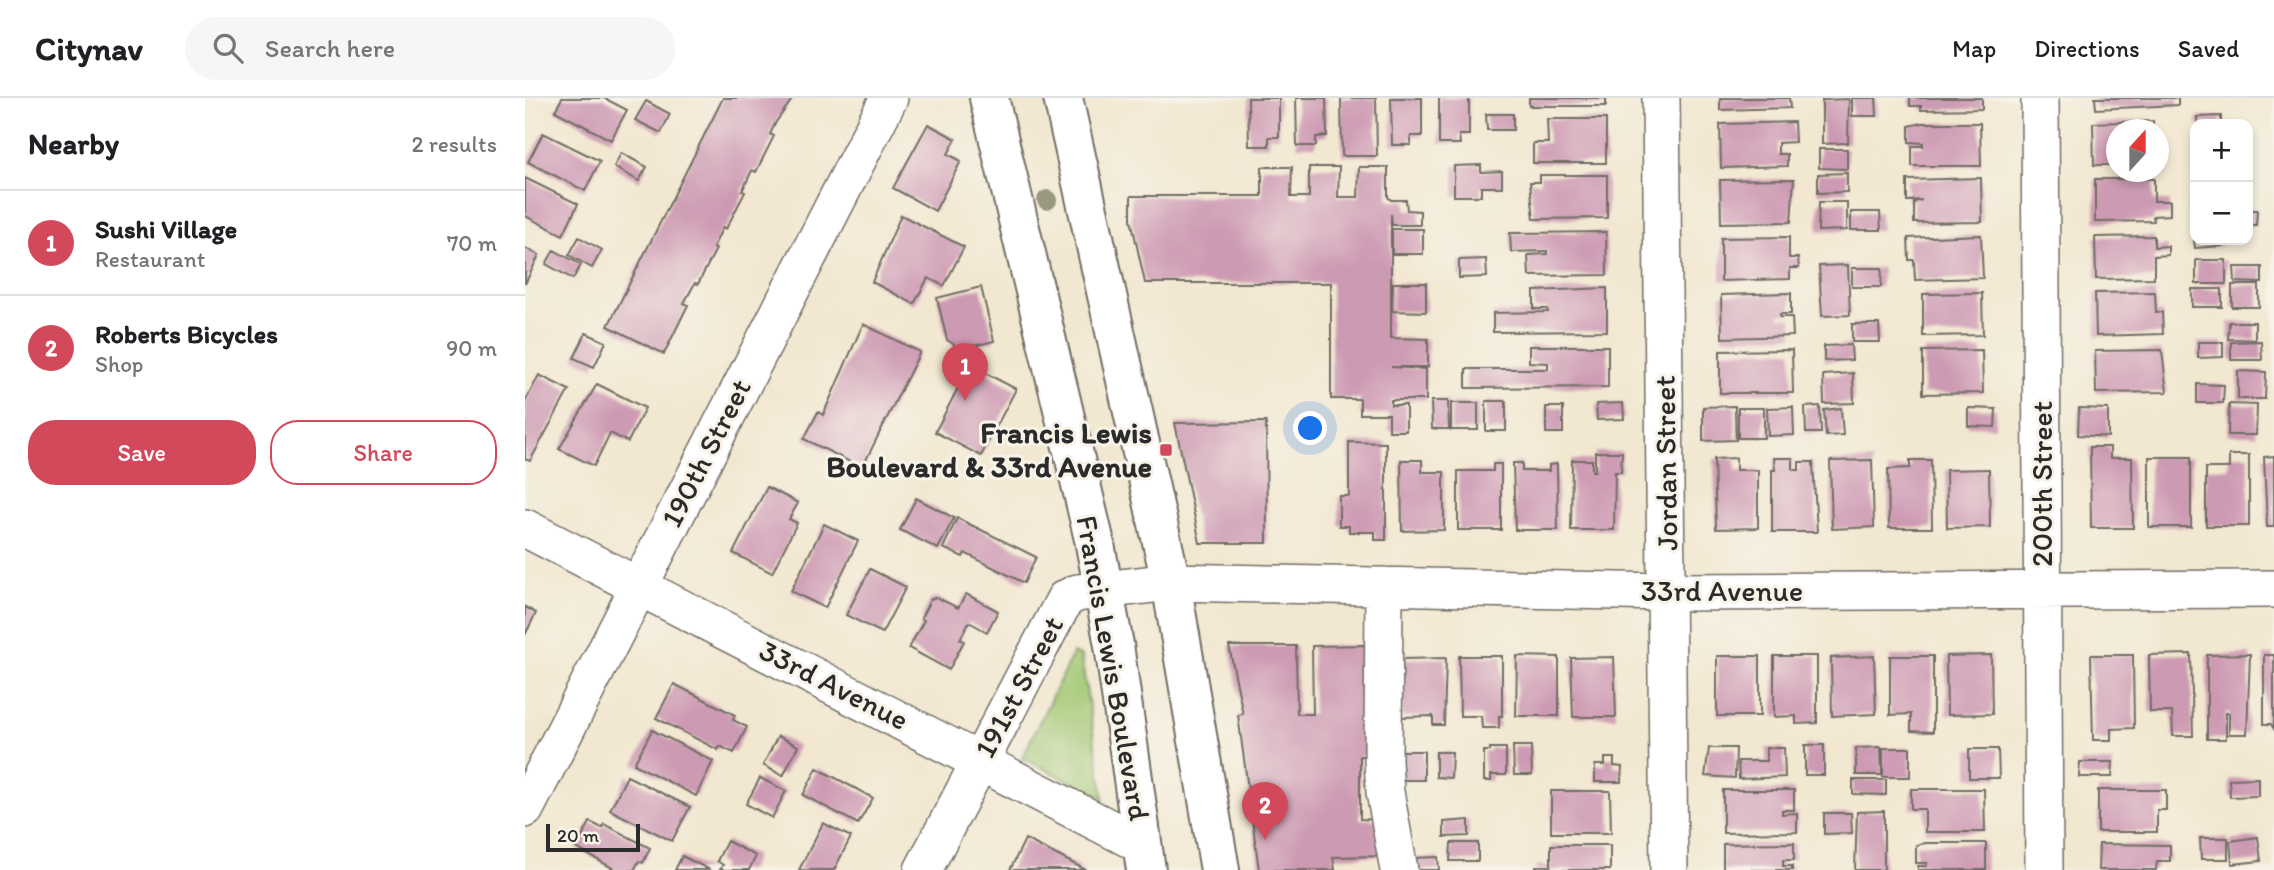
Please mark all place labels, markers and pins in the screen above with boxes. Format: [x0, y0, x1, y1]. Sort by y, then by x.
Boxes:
pin: 1 [942, 343, 988, 401]
place label: Francis Lewis Boulevard & 33rd Avenue [826, 414, 1152, 485]
marker: Francis Lewis Boulevard & 33rd Avenue [1158, 442, 1174, 458]
pin: 2 [1242, 782, 1288, 840]

